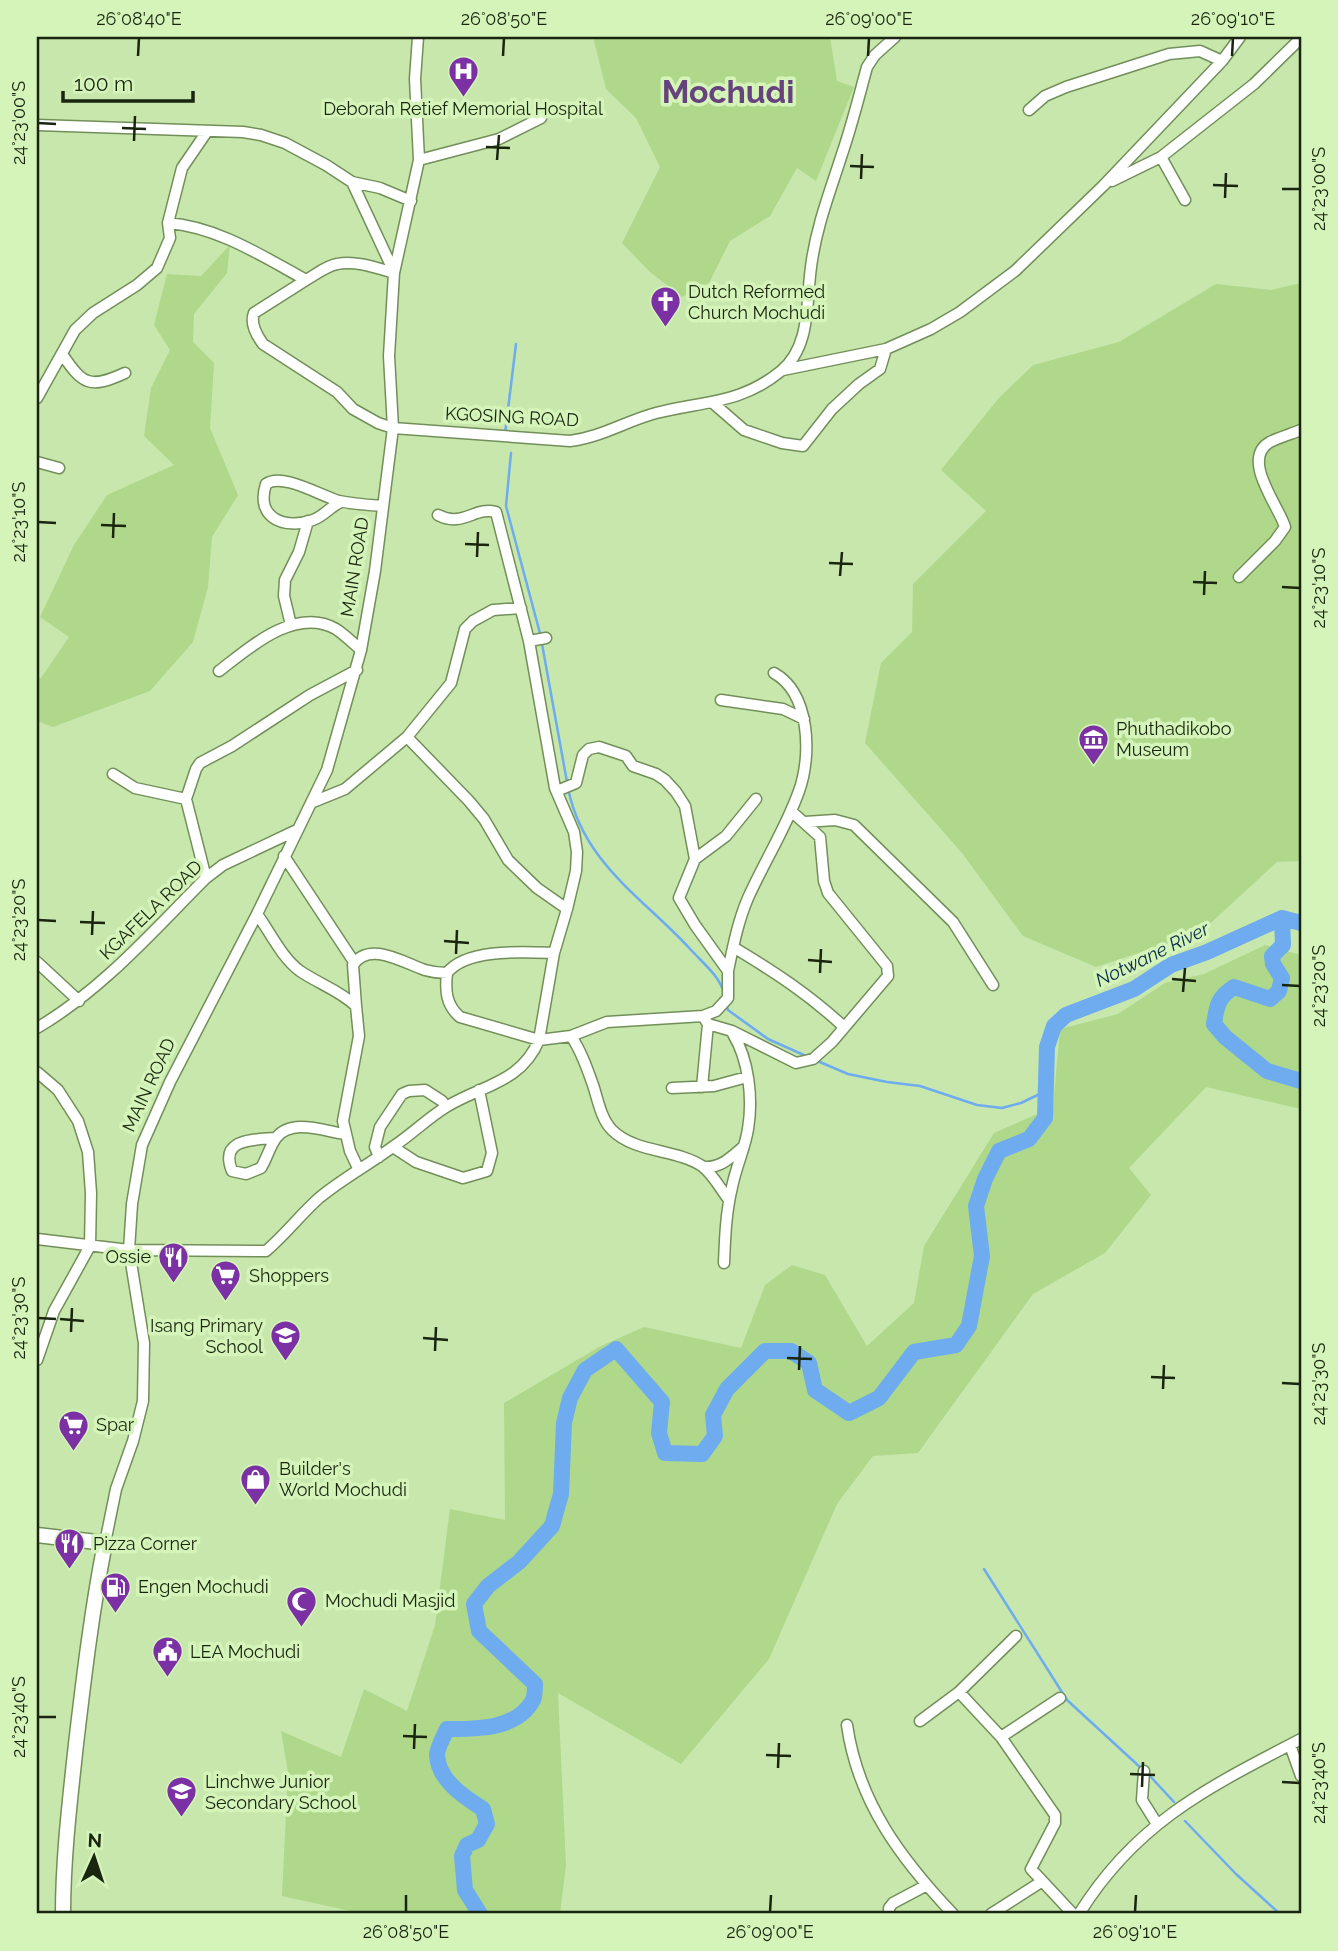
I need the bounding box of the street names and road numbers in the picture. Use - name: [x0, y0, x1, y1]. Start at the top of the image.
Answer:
- street label: KGOSING ROAD: [445, 403, 580, 430]
- street label: MAIN ROAD: [336, 515, 373, 618]
- street label: KGAFELA ROAD: [95, 855, 206, 964]
- street label: MAIN ROAD: [118, 1035, 179, 1135]

